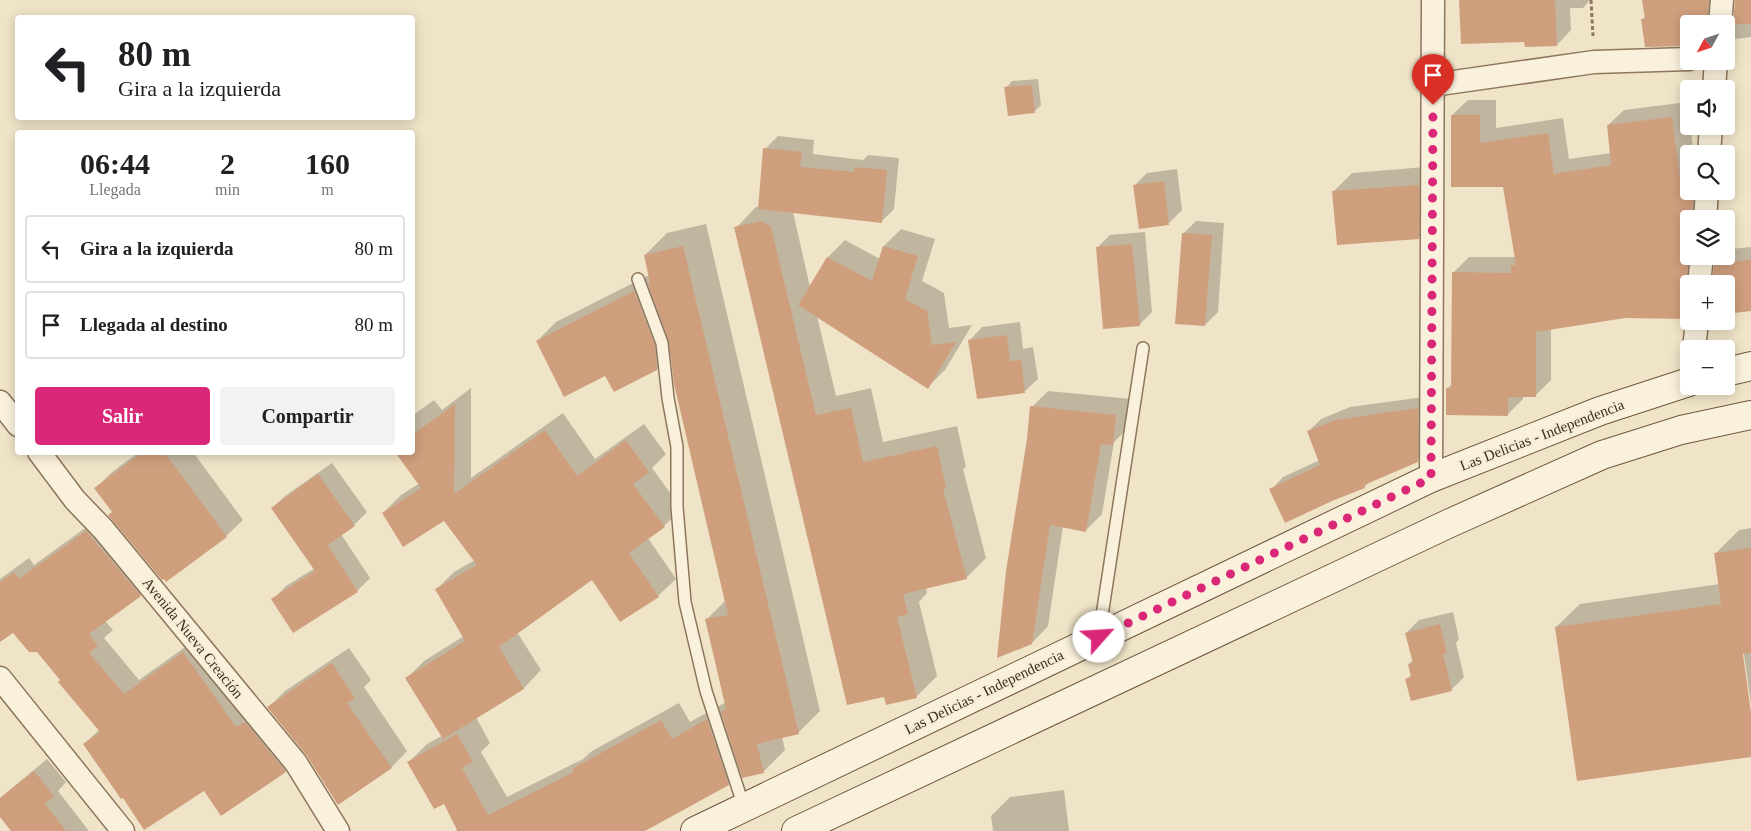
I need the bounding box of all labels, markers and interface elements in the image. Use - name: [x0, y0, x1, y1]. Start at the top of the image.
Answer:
- north arrow: [1680, 15, 1735, 70]
- map controls: [1680, 15, 1735, 395]
- icon: left: [35, 35, 100, 100]
- text: 80 m: [118, 35, 191, 74]
- pin: [1412, 54, 1454, 105]
- icon: arrive: [1419, 61, 1447, 89]
- text: Gira a la izquierda: [118, 76, 281, 101]
- button: sound: [1680, 80, 1735, 135]
- button: search: [1680, 145, 1735, 200]
- text: 06:44: [80, 147, 150, 180]
- text: 2: [220, 147, 235, 180]
- text: 160: [305, 147, 350, 180]
- text: Llegada: [89, 181, 141, 198]
- text: min: [215, 181, 240, 198]
- text: m: [321, 181, 334, 198]
- button: layers: [1680, 210, 1735, 265]
- icon: left: [37, 235, 65, 263]
- text: Gira a la izquierda: [80, 238, 234, 259]
- text: 80 m: [354, 238, 393, 259]
- button: +: [1680, 275, 1735, 330]
- icon: arrive: [37, 311, 65, 339]
- text: Llegada al destino: [80, 314, 228, 335]
- text: 80 m: [354, 314, 393, 335]
- button: −: [1680, 340, 1735, 395]
- button: Salir: [35, 387, 210, 445]
- button: Compartir: [220, 387, 395, 445]
- street label: Las Delicias - Independencia: [1458, 396, 1627, 474]
- street label: Avenida Nueva Creación: [139, 574, 247, 702]
- position arrow: [1072, 610, 1124, 662]
- street label: Las Delicias - Independencia: [902, 646, 1066, 737]

